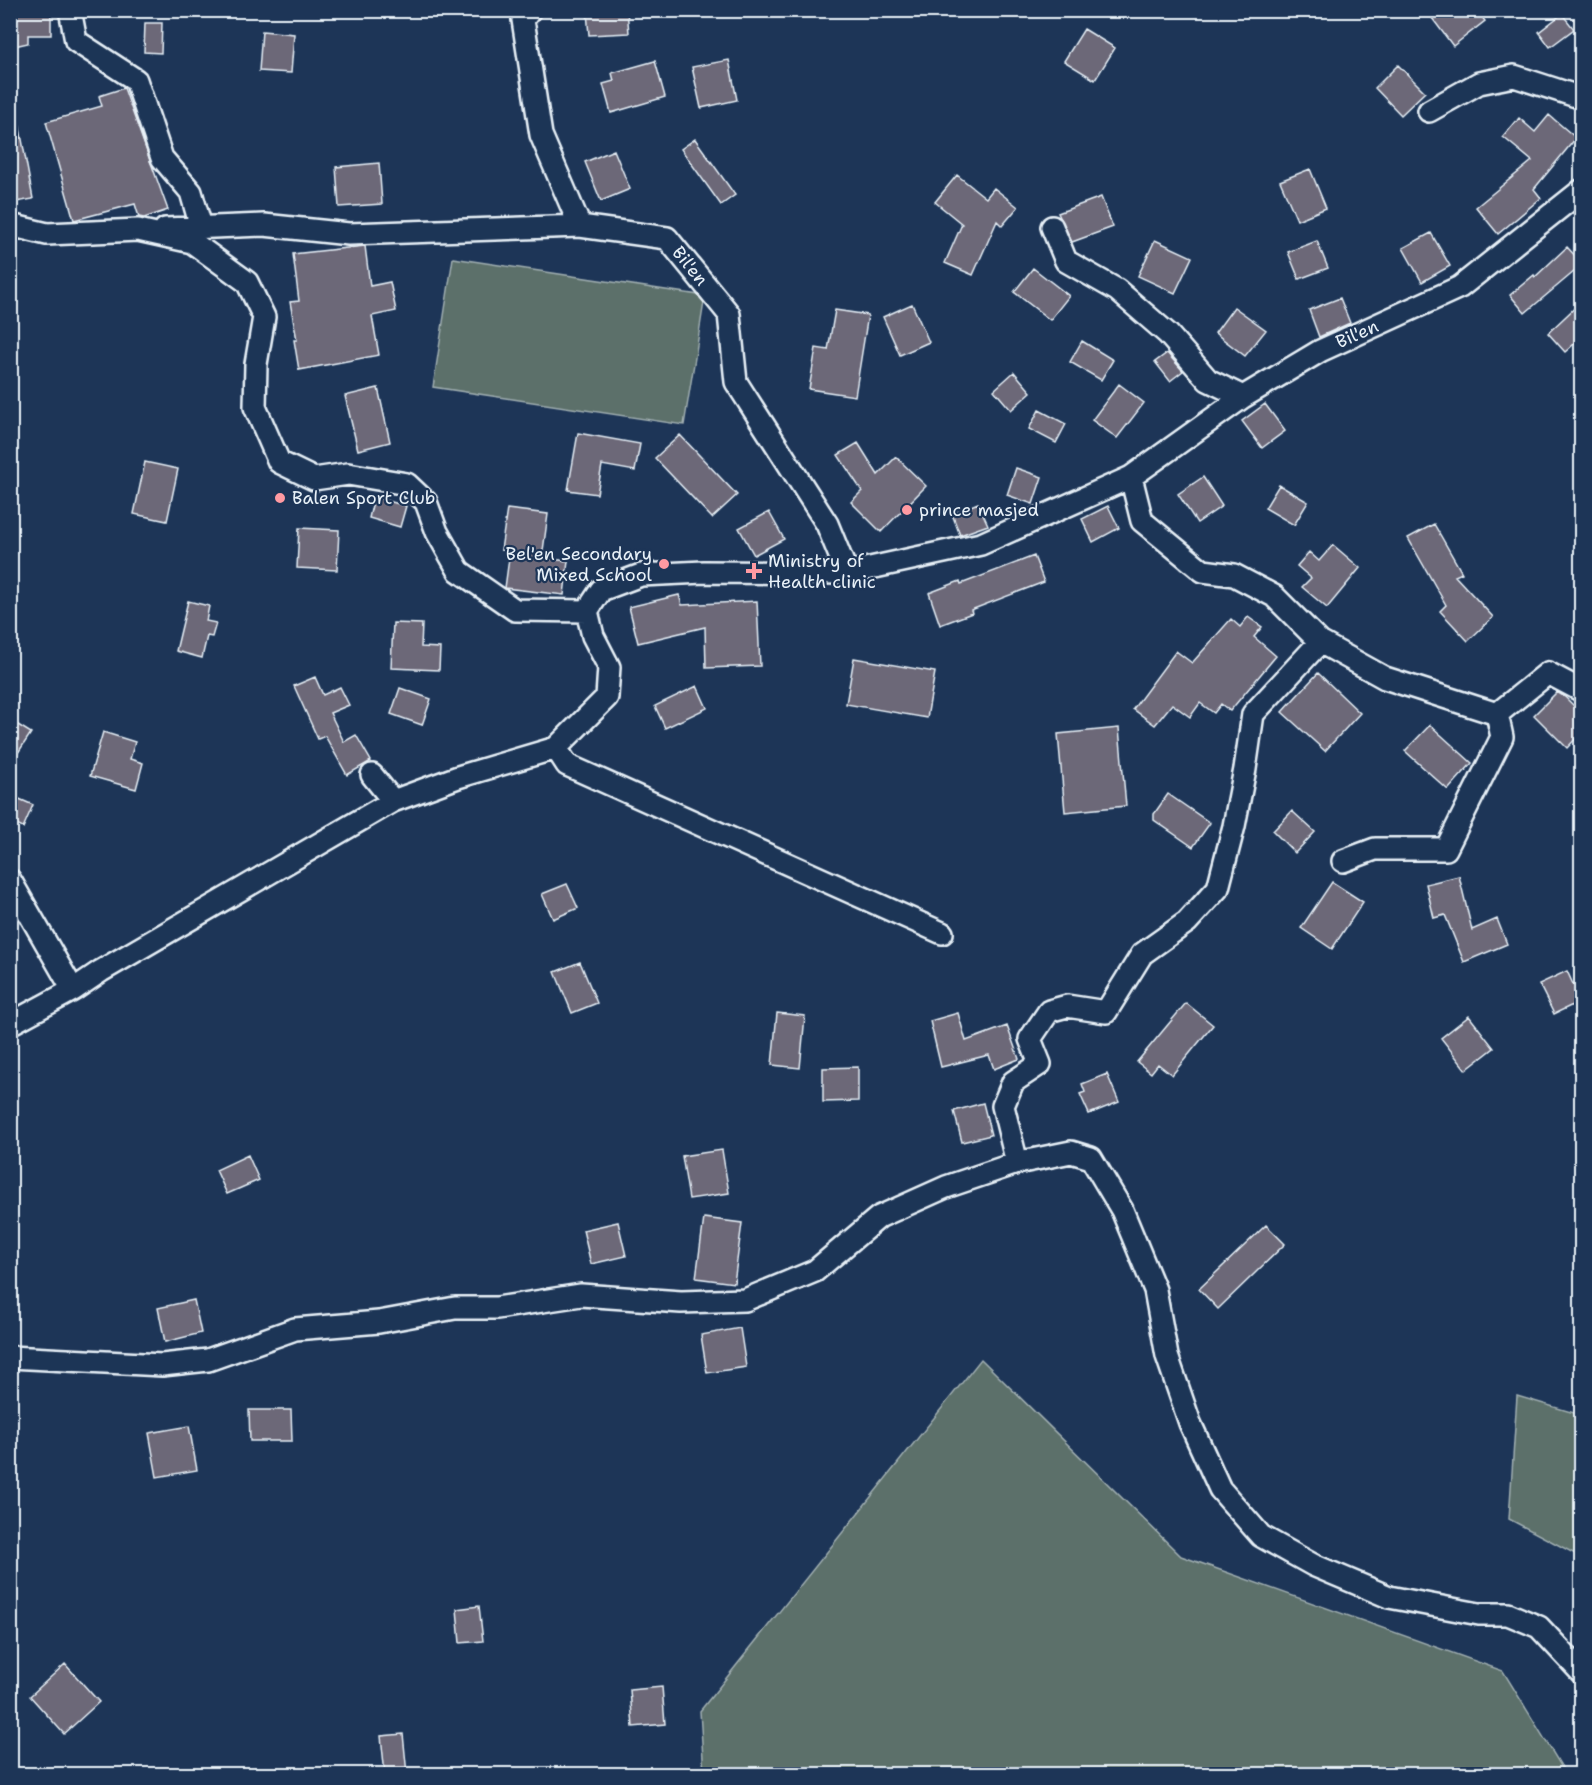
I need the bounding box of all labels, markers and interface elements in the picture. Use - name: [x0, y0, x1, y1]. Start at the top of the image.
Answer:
- street label: Bil'en: [667, 241, 713, 291]
- street label: Bil'en: [1332, 314, 1382, 354]
- place label: Balen Sport Club: [292, 486, 435, 510]
- marker: Balen Sport Club: [273, 491, 287, 505]
- place label: prince masjed: [919, 498, 1039, 522]
- marker: prince masjed: [900, 503, 914, 517]
- place label: Bel'en Secondary Mixed School: [506, 542, 653, 587]
- place label: Ministry of Health clinic: [768, 549, 876, 594]
- marker: Bel'en Secondary Mixed School: [657, 557, 671, 571]
- marker: Ministry of Health clinic: [745, 562, 763, 580]

